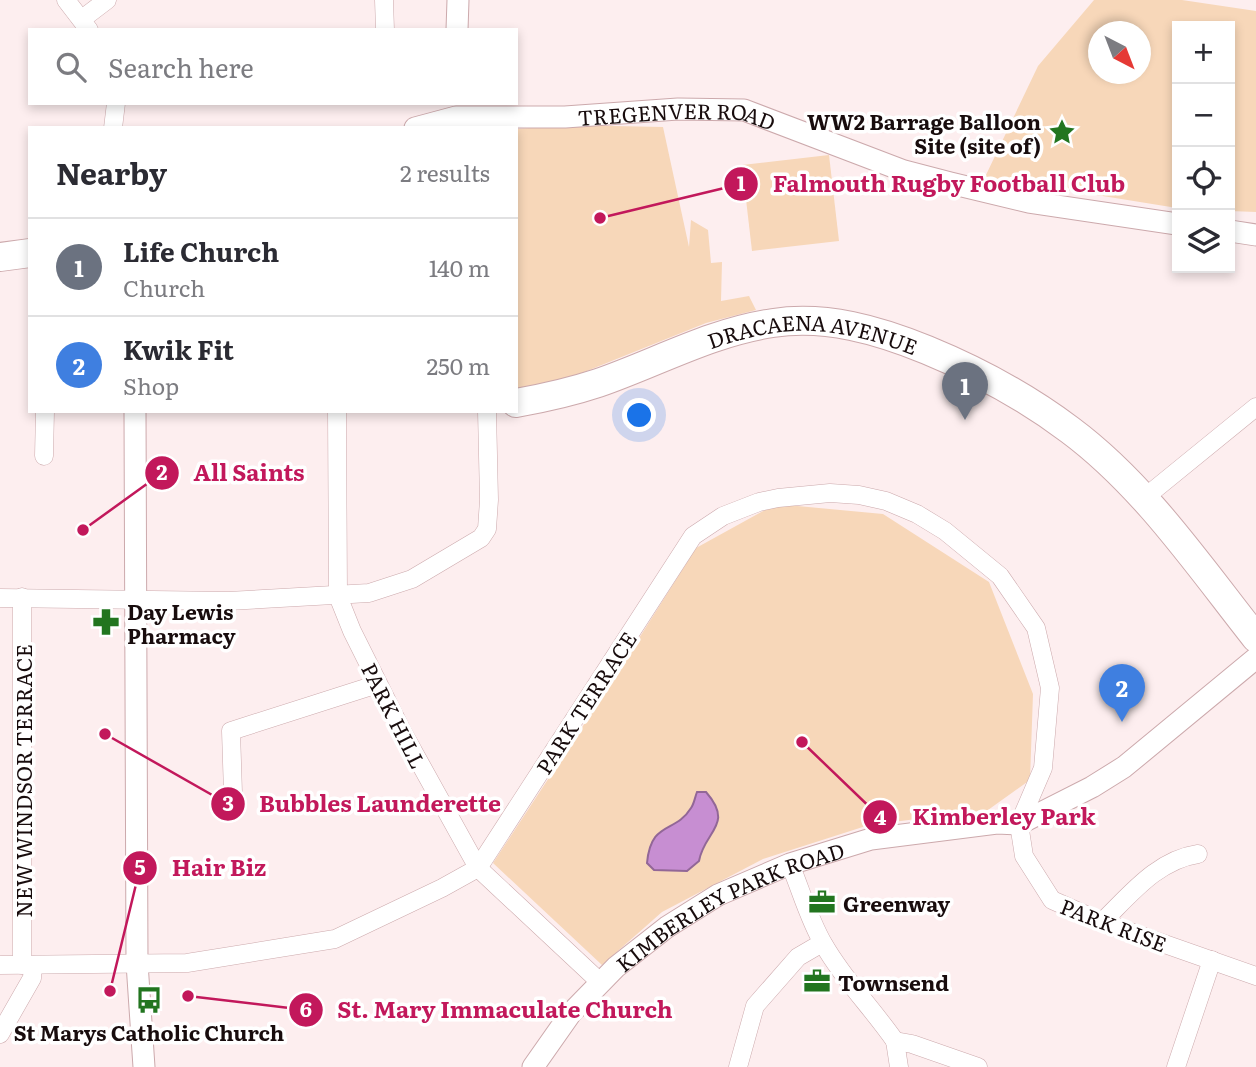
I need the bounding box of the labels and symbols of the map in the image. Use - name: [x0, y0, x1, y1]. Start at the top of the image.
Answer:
- north arrow: [1088, 21, 1151, 84]
- street label: TREGENVER ROAD: [576, 93, 781, 136]
- place label: WW2 Barrage Balloon Site (site of): [807, 105, 1041, 160]
- place icon: WW2 Barrage Balloon Site (site of): [1047, 117, 1077, 147]
- callout: Falmouth Rugby Football Club: [723, 162, 1139, 206]
- text: Falmouth Rugby Football Club: [773, 165, 1125, 199]
- text: 1: [737, 166, 746, 197]
- street label: DRACAENA AVENUE: [703, 305, 923, 361]
- pin: 1: [942, 362, 988, 420]
- your location: [622, 398, 656, 432]
- callout: All Saints: [144, 451, 318, 495]
- text: All Saints: [194, 454, 304, 488]
- text: 2: [156, 455, 168, 486]
- place label: Day Lewis Pharmacy: [127, 595, 236, 650]
- pharmacy icon: Day Lewis Pharmacy: [91, 607, 121, 637]
- street label: PARK TERRACE: [527, 625, 643, 779]
- street label: NEW WINDSOR TERRACE: [7, 644, 38, 918]
- street label: PARK HILL: [355, 657, 435, 773]
- pin: 2: [1099, 664, 1145, 722]
- callout: Bubbles Launderette: [210, 782, 515, 826]
- text: Bubbles Launderette: [259, 785, 501, 819]
- text: 3: [222, 786, 234, 817]
- callout: Kimberley Park: [863, 795, 1110, 839]
- text: Kimberley Park: [912, 798, 1096, 832]
- text: 4: [874, 800, 887, 831]
- street label: KIMBERLEY PARK ROAD: [608, 833, 848, 978]
- callout: Hair Biz: [123, 846, 281, 890]
- text: Hair Biz: [172, 849, 266, 883]
- text: 5: [134, 850, 146, 881]
- office icon: Greenway: [807, 887, 837, 917]
- place label: Greenway: [843, 887, 950, 918]
- street label: PARK RISE: [1056, 889, 1172, 959]
- office icon: Townsend: [802, 966, 832, 996]
- place label: Townsend: [838, 966, 949, 997]
- bus stop icon: St Marys Catholic Church: [134, 985, 164, 1015]
- callout: St. Mary Immaculate Church: [288, 988, 687, 1032]
- text: St. Mary Immaculate Church: [337, 991, 673, 1025]
- text: 6: [300, 992, 312, 1023]
- place label: St Marys Catholic Church: [14, 1016, 284, 1047]

